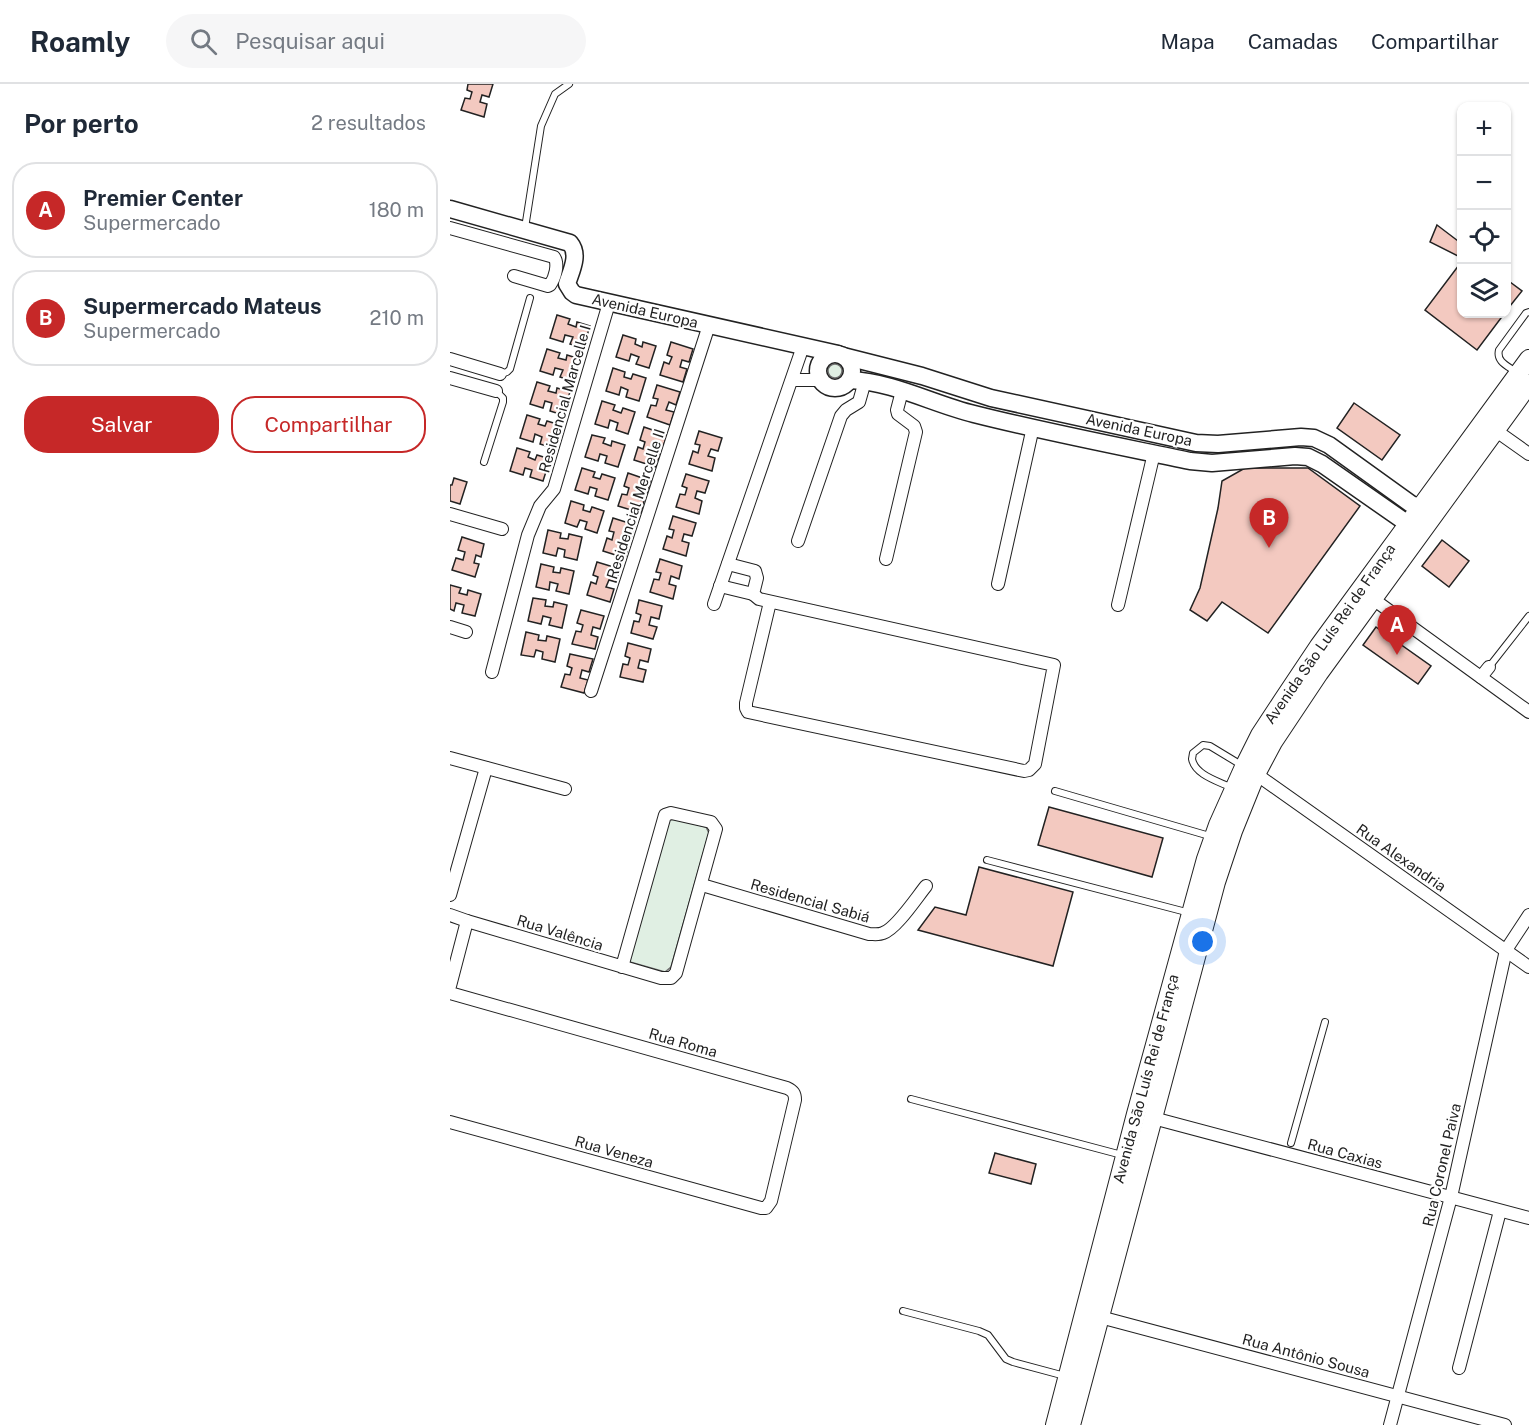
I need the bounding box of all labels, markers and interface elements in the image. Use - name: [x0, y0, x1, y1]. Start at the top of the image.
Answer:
- search box: [166, 14, 586, 68]
- text: Roamly: [30, 25, 130, 58]
- icon: search: [187, 25, 220, 58]
- text: Pesquisar aqui: [235, 28, 385, 54]
- text: Mapa: [1161, 29, 1215, 54]
- text: Camadas: [1248, 29, 1338, 54]
- text: Compartilhar: [1371, 29, 1499, 54]
- map controls: [1457, 102, 1511, 318]
- button: +: [1457, 102, 1511, 156]
- text: Por perto: [24, 108, 139, 139]
- text: 2 resultados: [311, 111, 426, 135]
- button: −: [1457, 156, 1511, 210]
- text: Premier Center: [83, 185, 243, 211]
- text: A: [38, 198, 53, 222]
- text: 180 m: [369, 198, 424, 222]
- button: locate: [1457, 210, 1511, 264]
- text: Supermercado: [83, 211, 221, 235]
- button: layers: [1457, 264, 1511, 318]
- street label: Avenida Europa: [590, 290, 700, 331]
- text: Supermercado Mateus: [83, 293, 322, 319]
- text: B: [39, 306, 52, 330]
- text: 210 m: [370, 306, 424, 330]
- text: Supermercado: [83, 319, 221, 343]
- street label: Residencial Marcelle I: [535, 323, 594, 475]
- button: Salvar: [24, 396, 219, 453]
- button: Compartilhar: [231, 396, 426, 453]
- street label: Avenida Europa: [1084, 410, 1194, 449]
- street label: Residencial Mercelle II: [603, 427, 668, 581]
- pin: B: [1250, 498, 1288, 548]
- street label: Avenida São Luís Rei de França: [1261, 540, 1399, 728]
- pin: A: [1378, 606, 1416, 655]
- street label: Rua Alexandria: [1353, 820, 1449, 895]
- street label: Residencial Sabiá: [749, 875, 872, 926]
- street label: Rua Valência: [515, 911, 605, 954]
- your location: [1188, 927, 1217, 956]
- street label: Avenida São Luís Rei de França: [1109, 972, 1182, 1185]
- street label: Rua Roma: [647, 1025, 719, 1060]
- street label: Rua Coronel Paiva: [1419, 1102, 1464, 1228]
- street label: Rua Veneza: [573, 1132, 655, 1171]
- street label: Rua Caxias: [1306, 1135, 1385, 1172]
- street label: Rua Antônio Sousa: [1241, 1330, 1372, 1381]

